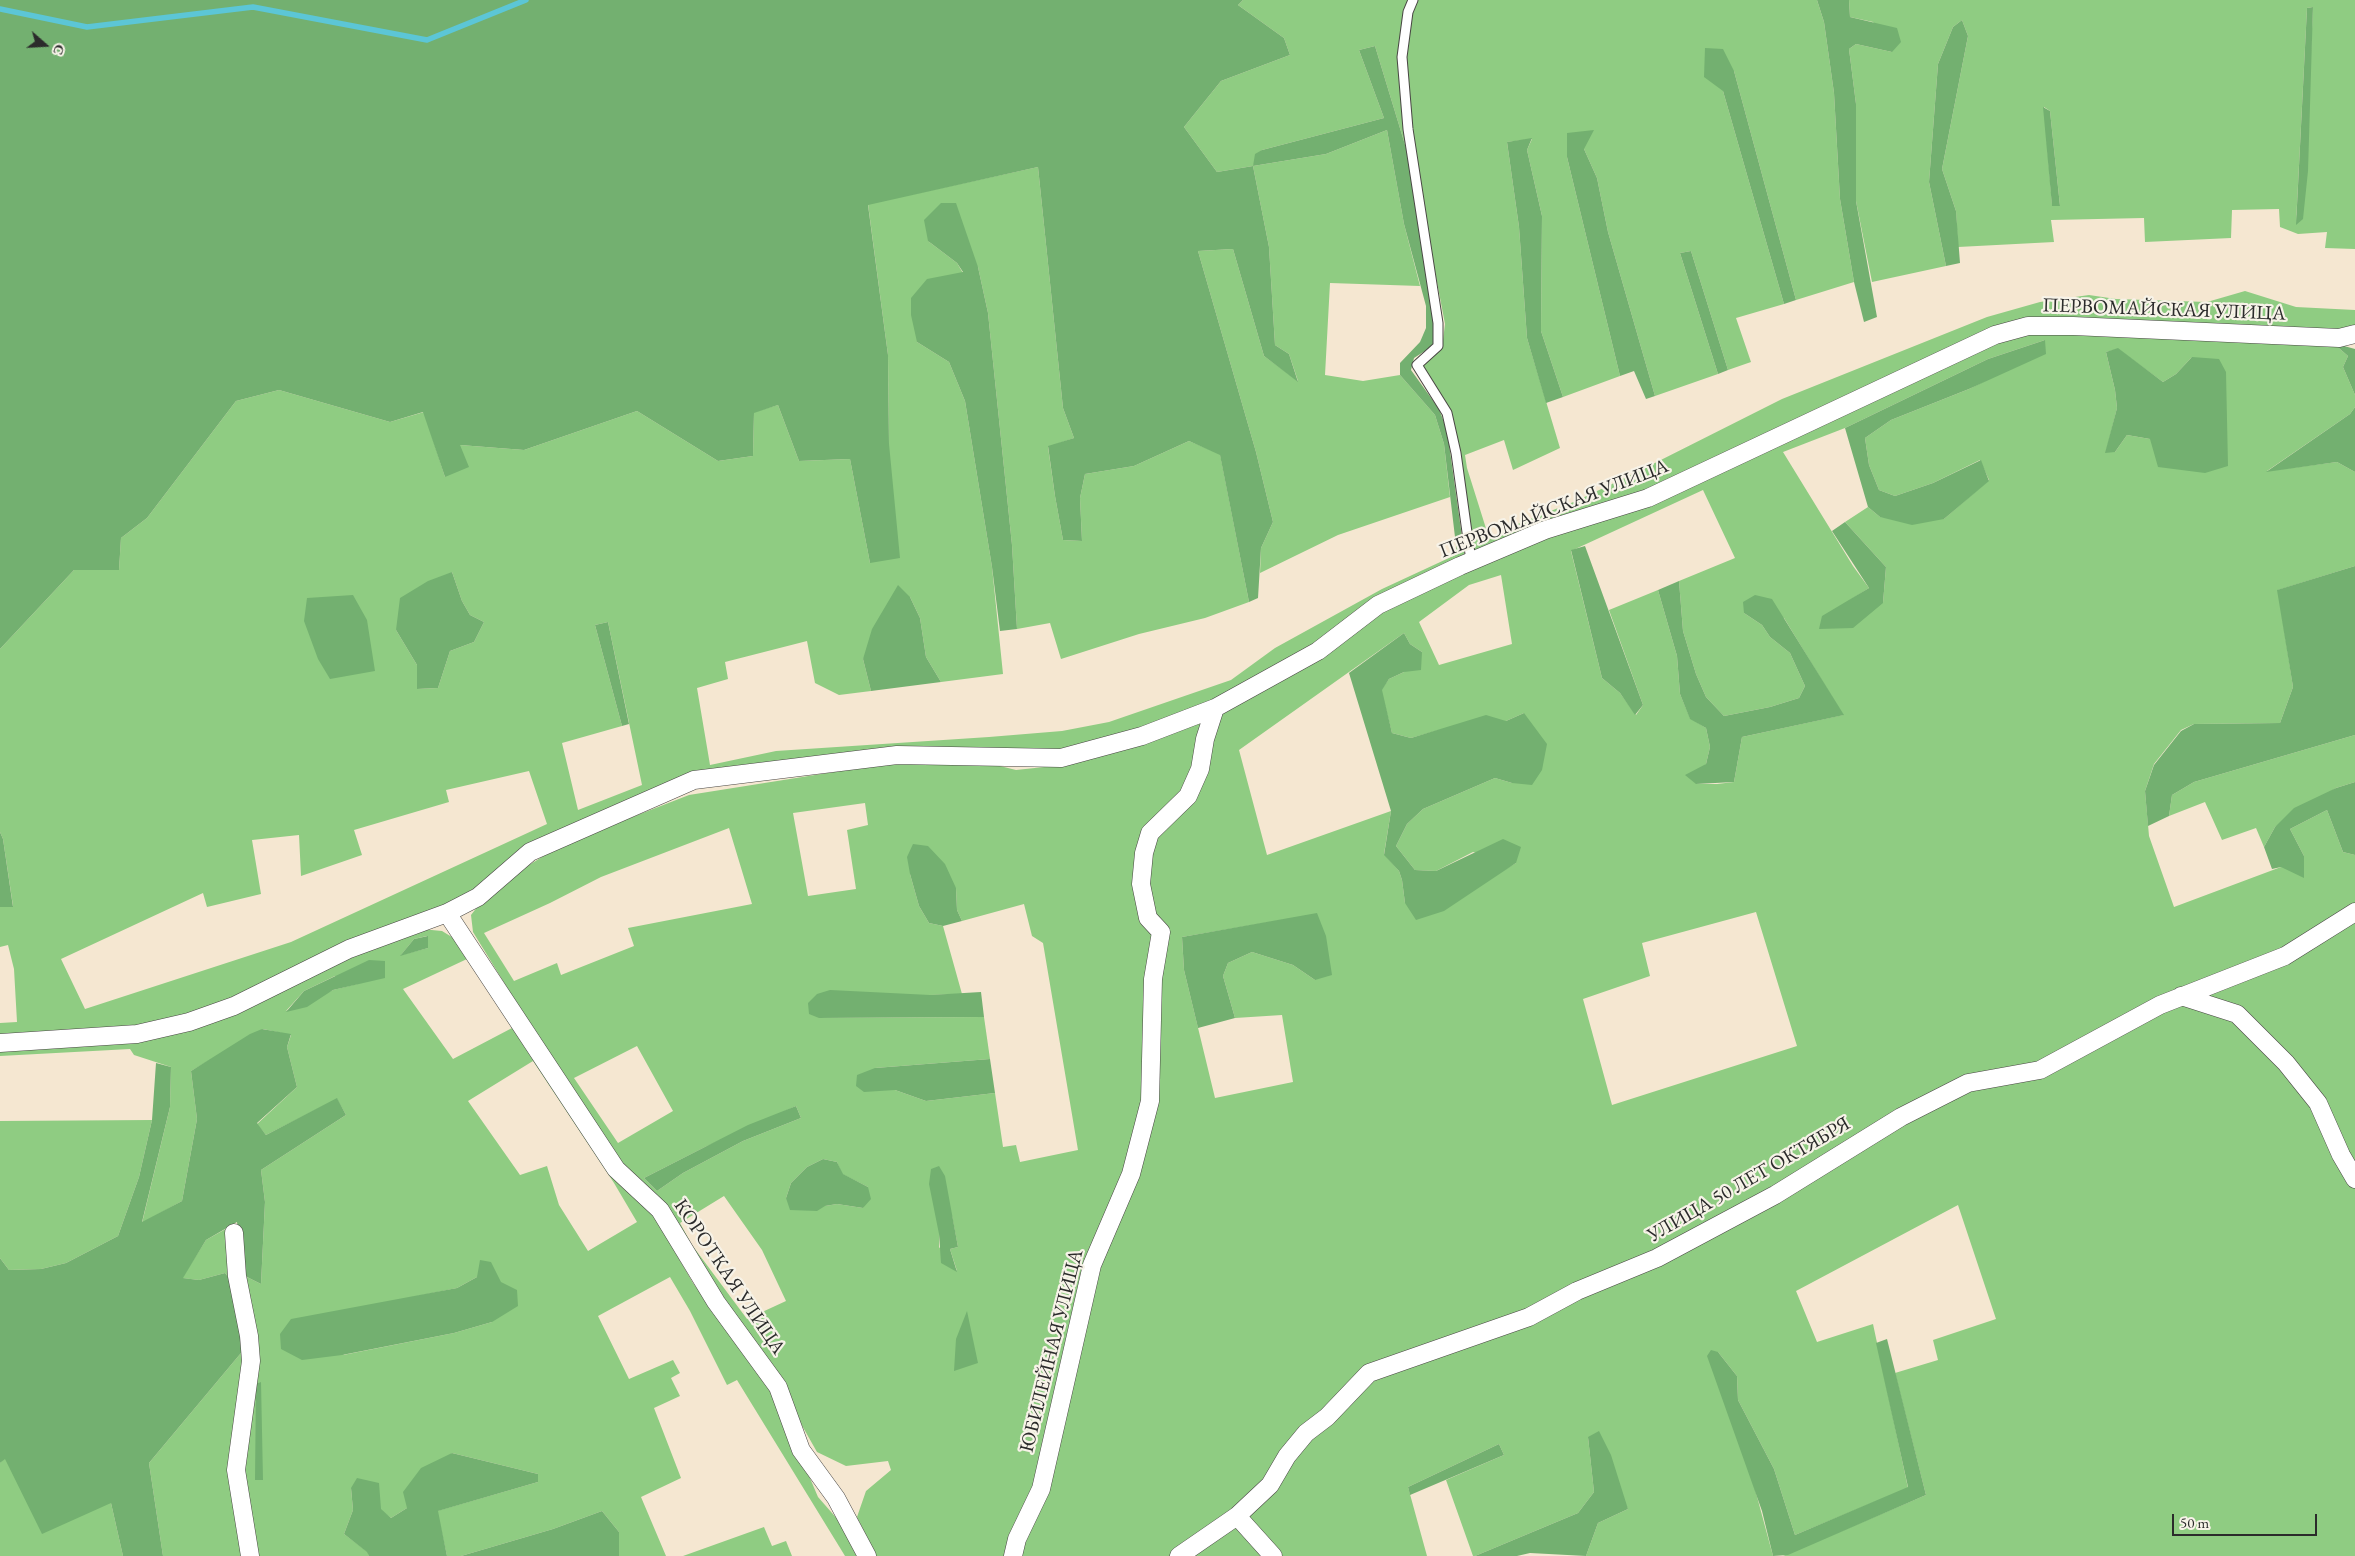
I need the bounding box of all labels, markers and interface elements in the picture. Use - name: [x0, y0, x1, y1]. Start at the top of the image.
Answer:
- north arrow: [20, 20, 70, 70]
- text: С: [49, 42, 69, 58]
- street label: ПЕРВОМАЙСКАЯ УЛИЦА: [2042, 294, 2286, 326]
- street label: ПЕРВОМАЙСКАЯ УЛИЦА: [1436, 454, 1672, 564]
- street label: УЛИЦА 50 ЛЕТ ОКТЯБРЯ: [1643, 1112, 1855, 1248]
- street label: КОРОТКАЯ УЛИЦА: [668, 1195, 790, 1359]
- street label: ЮБИЛЕЙНАЯ УЛИЦА: [1015, 1247, 1089, 1455]
- scale bar: [2175, 1504, 2320, 1536]
- text: 50 m: [2180, 1513, 2209, 1532]

